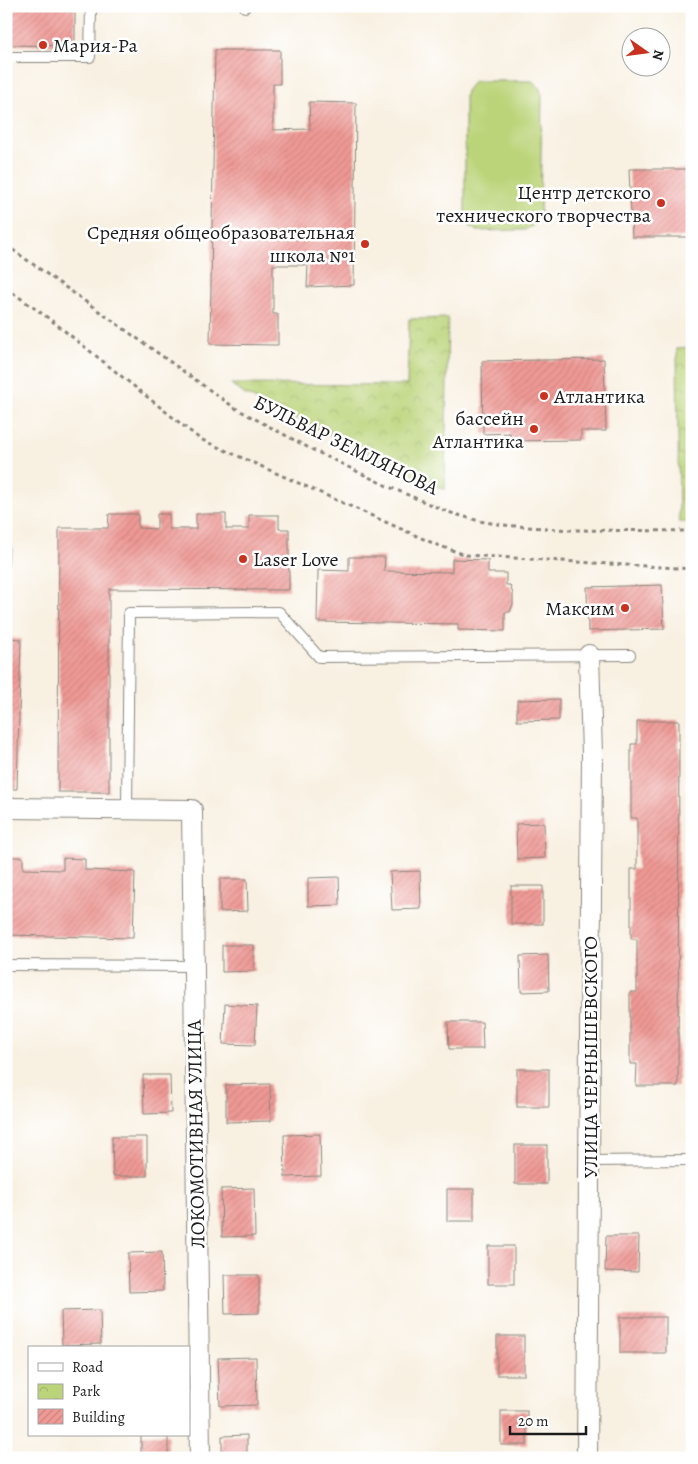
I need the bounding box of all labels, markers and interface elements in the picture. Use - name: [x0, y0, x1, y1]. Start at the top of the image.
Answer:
- north arrow: [620, 28, 670, 78]
- place label: Мария-Ра: [53, 32, 138, 59]
- marker: Мария-Ра: [37, 39, 49, 51]
- text: N: [648, 48, 669, 62]
- place label: Центр детского технического творчества: [436, 179, 652, 229]
- marker: Центр детского технического творчества: [655, 197, 667, 209]
- place label: Средняя общеобразовательная школа №1: [87, 219, 355, 269]
- marker: Средняя общеобразовательная школа №1: [359, 238, 371, 250]
- place label: Атлантика: [553, 383, 646, 410]
- street label: БУЛЬВАР ЗЕМЛЯНОВА: [249, 388, 443, 502]
- marker: Атлантика: [538, 390, 550, 402]
- place label: бассейн Атлантика: [432, 405, 525, 455]
- marker: бассейн Атлантика: [528, 423, 540, 435]
- place label: Laser Love: [253, 546, 338, 573]
- marker: Laser Love: [237, 553, 249, 565]
- place label: Максим: [545, 595, 615, 622]
- marker: Максим: [619, 602, 631, 614]
- street label: УЛИЦА ЧЕРНЫШЕВСКОГО: [577, 936, 604, 1178]
- street label: ЛОКОМОТИВНАЯ УЛИЦА: [180, 1019, 211, 1249]
- legend: [28, 1346, 190, 1436]
- text: Road: [72, 1357, 104, 1377]
- text: Park: [72, 1381, 101, 1401]
- scale bar: [510, 1404, 587, 1436]
- text: Building: [72, 1407, 125, 1427]
- text: 20 m: [518, 1411, 549, 1431]

